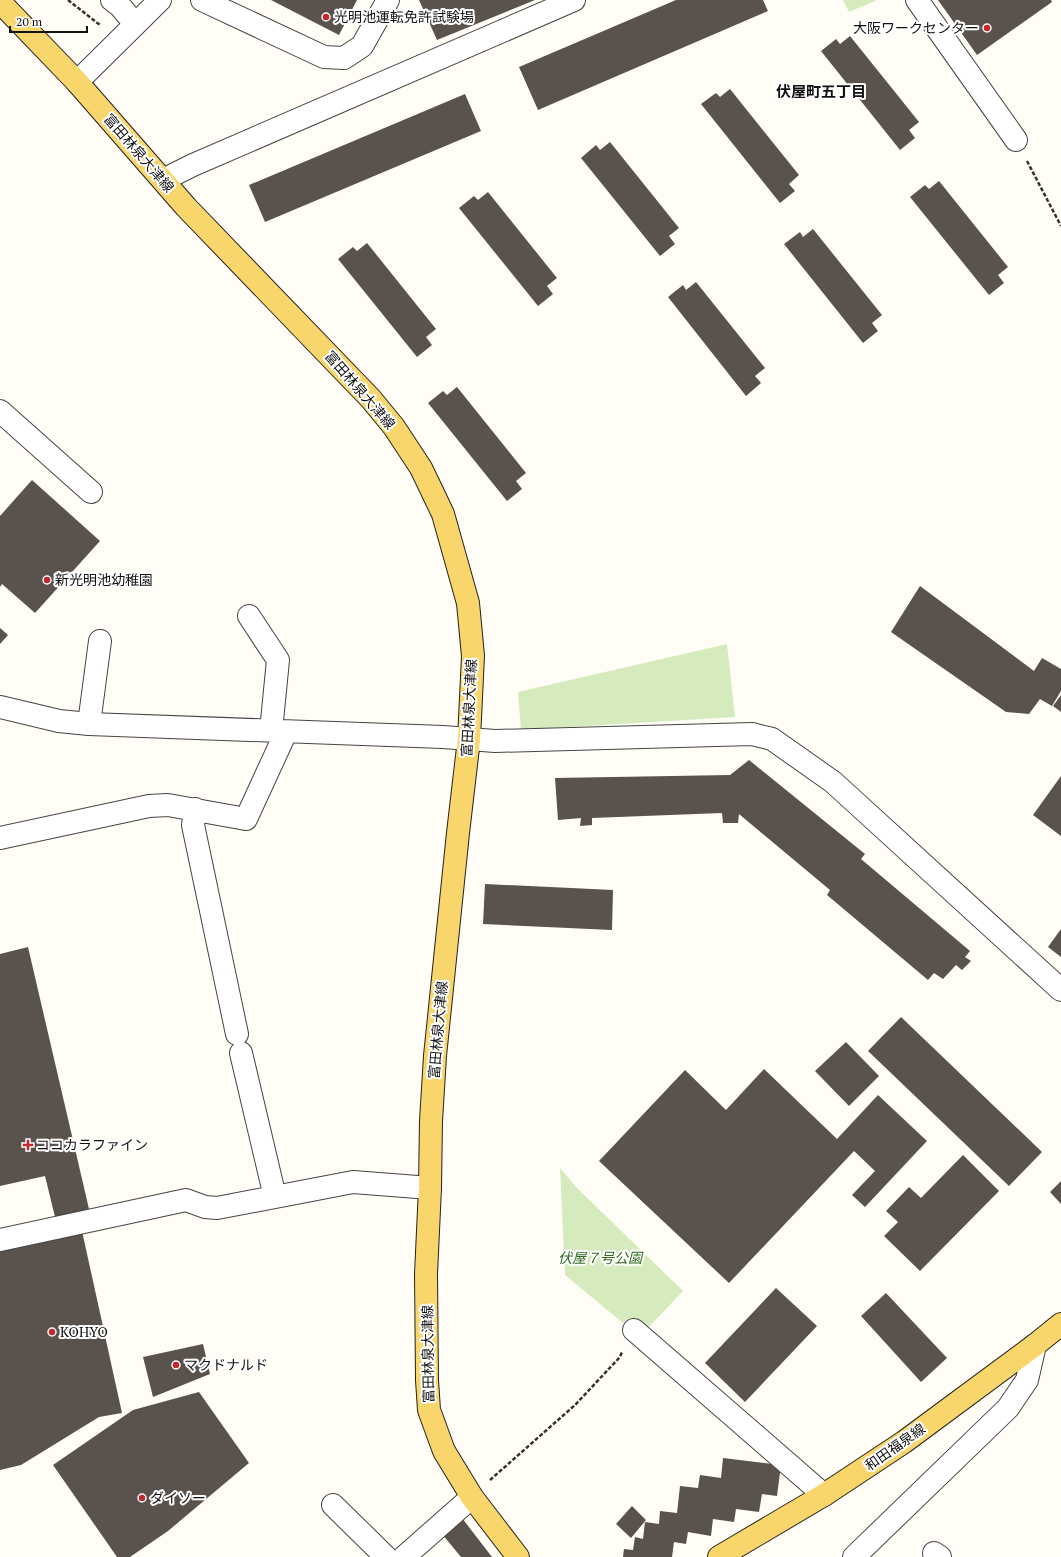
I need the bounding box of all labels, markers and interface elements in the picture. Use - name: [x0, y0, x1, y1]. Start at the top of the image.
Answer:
- place label: 光明池運転免許試験場: [334, 7, 474, 26]
- scale bar: [10, 8, 87, 34]
- marker: 光明池運転免許試験場: [321, 12, 331, 22]
- text: 20 m: [16, 14, 43, 29]
- place label: 大阪ワークセンター: [853, 18, 979, 37]
- marker: 大阪ワークセンター: [982, 23, 992, 33]
- district label: 伏屋町五丁目: [776, 81, 866, 101]
- street label: 富田林泉大津線: [100, 109, 179, 196]
- street label: 富田林泉大津線: [321, 346, 400, 433]
- place label: 新光明池幼稚園: [55, 570, 153, 589]
- marker: 新光明池幼稚園: [42, 575, 52, 585]
- street label: 富田林泉大津線: [456, 659, 481, 757]
- street label: 富田林泉大津線: [424, 980, 451, 1080]
- place label: ココカラファイン: [36, 1135, 148, 1154]
- marker: ココカラファイン: [23, 1140, 33, 1150]
- park label: 伏屋７号公園: [558, 1248, 644, 1267]
- street label: 富田林泉大津線: [417, 1305, 438, 1403]
- place label: KOHYO: [60, 1322, 108, 1341]
- marker: KOHYO: [47, 1327, 57, 1337]
- place label: マクドナルド: [184, 1355, 268, 1374]
- marker: マクドナルド: [171, 1360, 181, 1370]
- street label: 和田福泉線: [861, 1419, 929, 1474]
- place label: ダイソー: [150, 1488, 206, 1507]
- marker: ダイソー: [137, 1493, 147, 1503]

